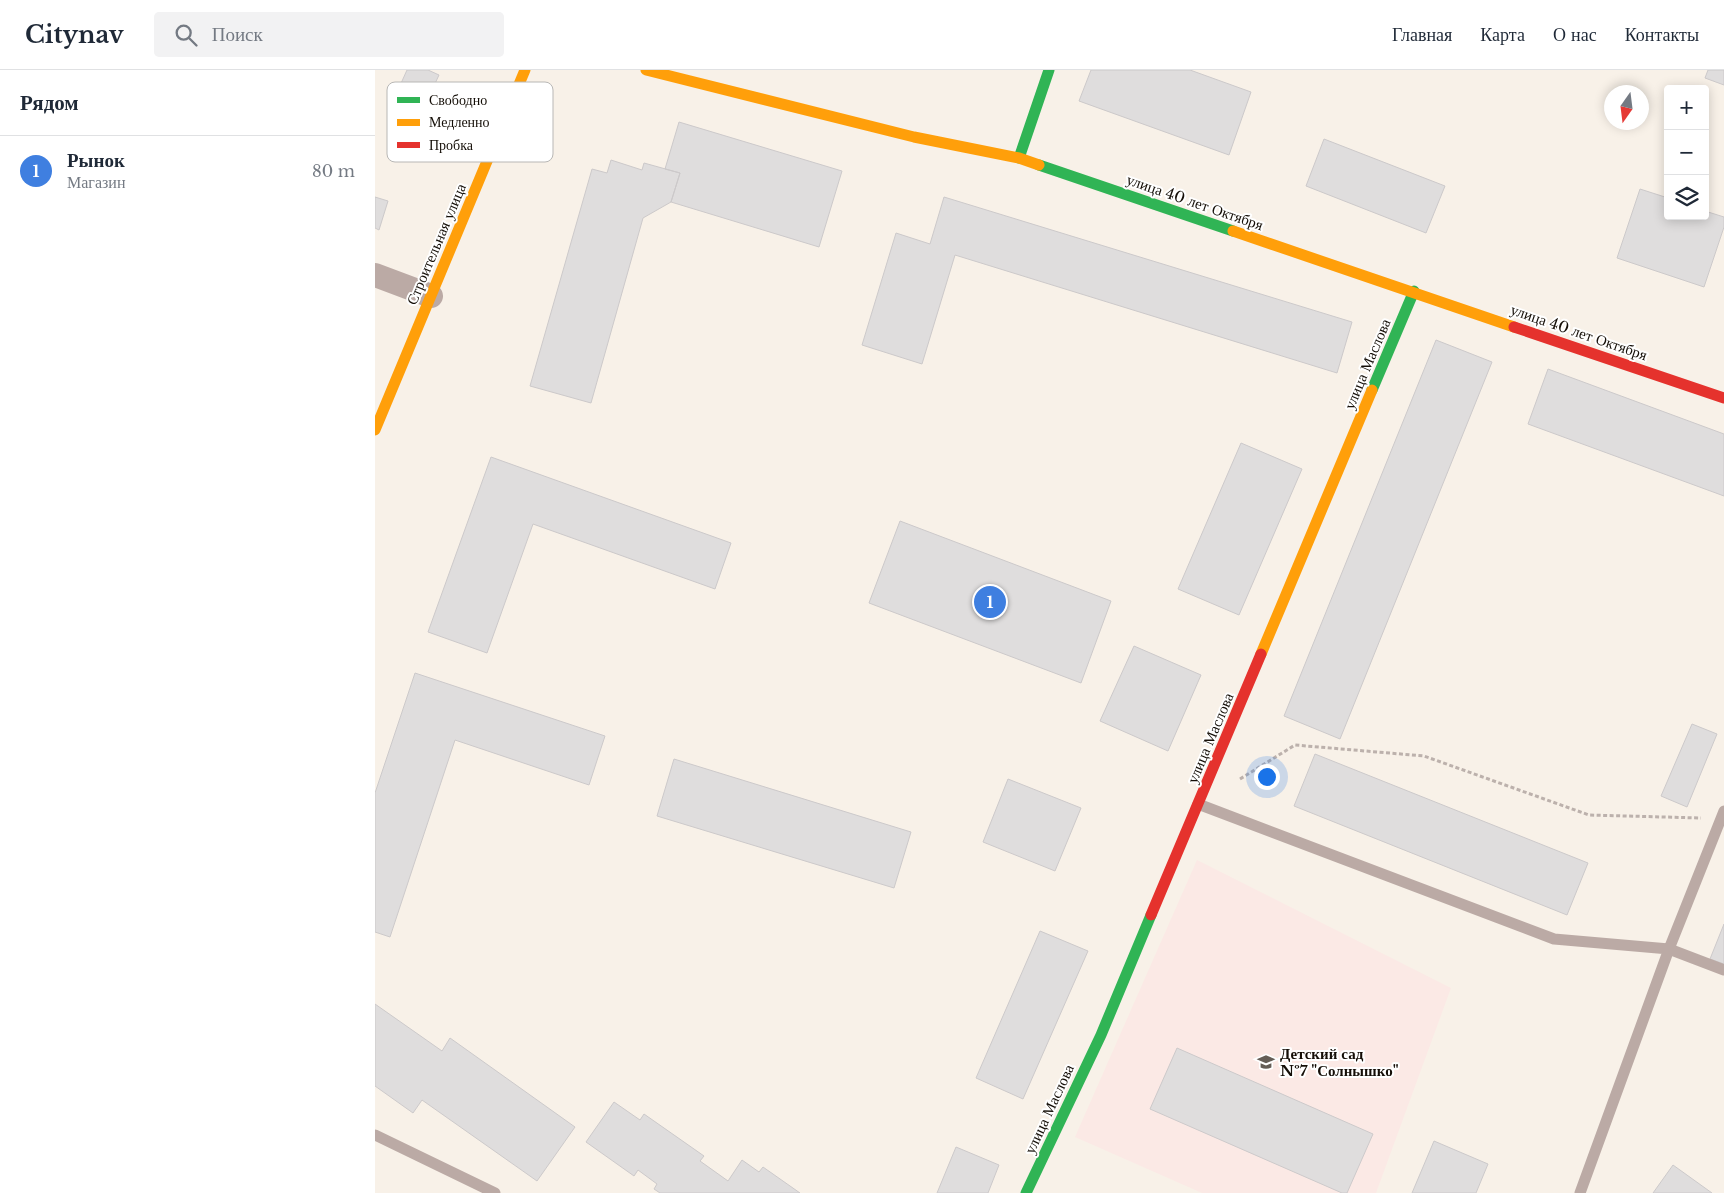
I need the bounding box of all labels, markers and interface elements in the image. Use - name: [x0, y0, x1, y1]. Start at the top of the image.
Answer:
- search box: [154, 12, 504, 57]
- text: Citynav: [25, 20, 124, 49]
- icon: search: [172, 21, 200, 49]
- text: Поиск: [212, 23, 263, 46]
- text: Главная: [1392, 24, 1452, 46]
- text: Карта: [1480, 24, 1525, 46]
- text: О нас: [1553, 24, 1597, 46]
- text: Контакты: [1625, 24, 1699, 46]
- legend: [387, 82, 553, 162]
- north arrow: [1604, 85, 1649, 130]
- map controls: [1664, 85, 1709, 220]
- button: +: [1664, 85, 1709, 130]
- text: Рядом: [20, 90, 79, 116]
- text: Свободно: [429, 91, 487, 109]
- text: Медленно: [429, 113, 490, 131]
- button: −: [1664, 130, 1709, 175]
- text: Пробка: [429, 136, 474, 154]
- text: Рынок: [67, 149, 125, 172]
- text: 1: [33, 161, 39, 181]
- text: 80 m: [312, 161, 355, 181]
- street label: улица 40 лет Октября: [1124, 170, 1266, 234]
- text: Магазин: [67, 172, 125, 192]
- button: layers: [1664, 175, 1709, 220]
- street label: Строительная улица: [402, 180, 470, 308]
- street label: улица 40 лет Октября: [1508, 300, 1650, 364]
- street label: улица Маслова: [1339, 316, 1395, 412]
- pin: 1: [974, 583, 1006, 621]
- street label: улица Маслова: [1182, 690, 1238, 786]
- your location: [1254, 764, 1280, 790]
- place label: Детский сад №7 "Солнышко": [1280, 1044, 1399, 1080]
- school or university icon: Детский сад №7 "Солнышко": [1256, 1052, 1276, 1072]
- street label: улица Маслова: [1020, 1061, 1078, 1157]

